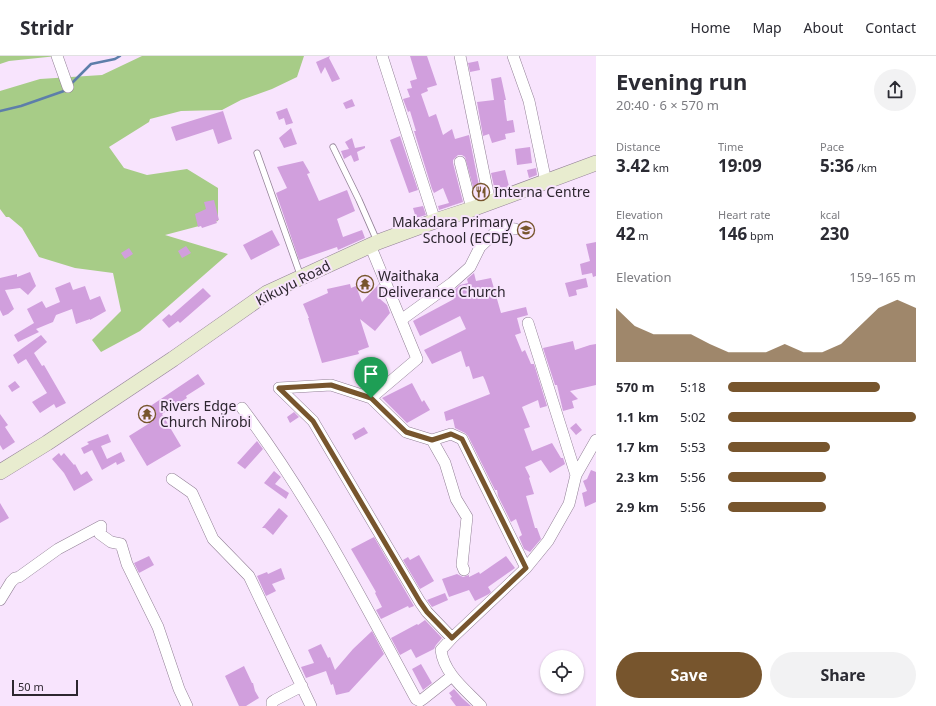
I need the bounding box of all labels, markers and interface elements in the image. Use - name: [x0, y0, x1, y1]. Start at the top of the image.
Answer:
- text: Stridr: [20, 15, 73, 41]
- text: Home: [691, 18, 730, 37]
- text: Map: [752, 18, 782, 37]
- text: About: [804, 18, 843, 37]
- text: Contact: [865, 18, 916, 37]
- text: Evening run: [616, 66, 747, 96]
- button: share: [874, 69, 916, 111]
- text: 20:40 · 6 × 570 m: [616, 96, 719, 114]
- text: Distance: [616, 139, 661, 154]
- text: Time: [718, 139, 743, 154]
- text: Pace: [820, 139, 844, 154]
- text: 3.42: [616, 154, 650, 177]
- text: 19:09: [718, 154, 762, 177]
- text: 5:36: [820, 154, 854, 177]
- text: km: [650, 160, 669, 175]
- text: /km: [854, 160, 877, 175]
- restaurant icon: Interna Centre: [471, 182, 491, 202]
- place label: Interna Centre: [494, 182, 590, 201]
- text: Elevation: [616, 207, 663, 222]
- text: Heart rate: [718, 207, 771, 222]
- text: kcal: [820, 207, 840, 222]
- place label: Makadara Primary School (ECDE): [392, 212, 514, 247]
- school or university icon: Makadara Primary School (ECDE): [516, 220, 536, 240]
- text: 42: [616, 222, 635, 245]
- text: 146: [718, 222, 747, 245]
- text: 230: [820, 222, 849, 245]
- text: m: [635, 228, 649, 243]
- text: bpm: [747, 228, 774, 243]
- street label: Kikuyu Road: [252, 256, 333, 310]
- place label: Waithaka Deliverance Church: [378, 266, 506, 301]
- text: Elevation: [616, 268, 672, 286]
- text: 159–165 m: [849, 268, 916, 286]
- temple icon: Waithaka Deliverance Church: [355, 274, 375, 294]
- pin: [354, 357, 388, 398]
- icon: arrive: [360, 363, 382, 385]
- text: 570 m: [616, 378, 654, 396]
- text: 5:18: [680, 378, 706, 396]
- place label: Rivers Edge Church Nirobi: [160, 396, 251, 431]
- temple icon: Rivers Edge Church Nirobi: [137, 404, 157, 424]
- text: 1.1 km: [616, 408, 659, 426]
- text: 5:02: [680, 408, 706, 426]
- text: 1.7 km: [616, 438, 659, 456]
- text: 5:53: [680, 438, 706, 456]
- text: 2.3 km: [616, 468, 659, 486]
- text: 5:56: [680, 468, 706, 486]
- text: 2.9 km: [616, 498, 659, 516]
- text: 5:56: [680, 498, 706, 516]
- map controls: [540, 650, 584, 694]
- button: locate: [540, 650, 584, 694]
- button: Save: [616, 652, 762, 698]
- button: Share: [770, 652, 916, 698]
- scale bar: [12, 678, 78, 697]
- text: 50 m: [18, 679, 44, 694]

